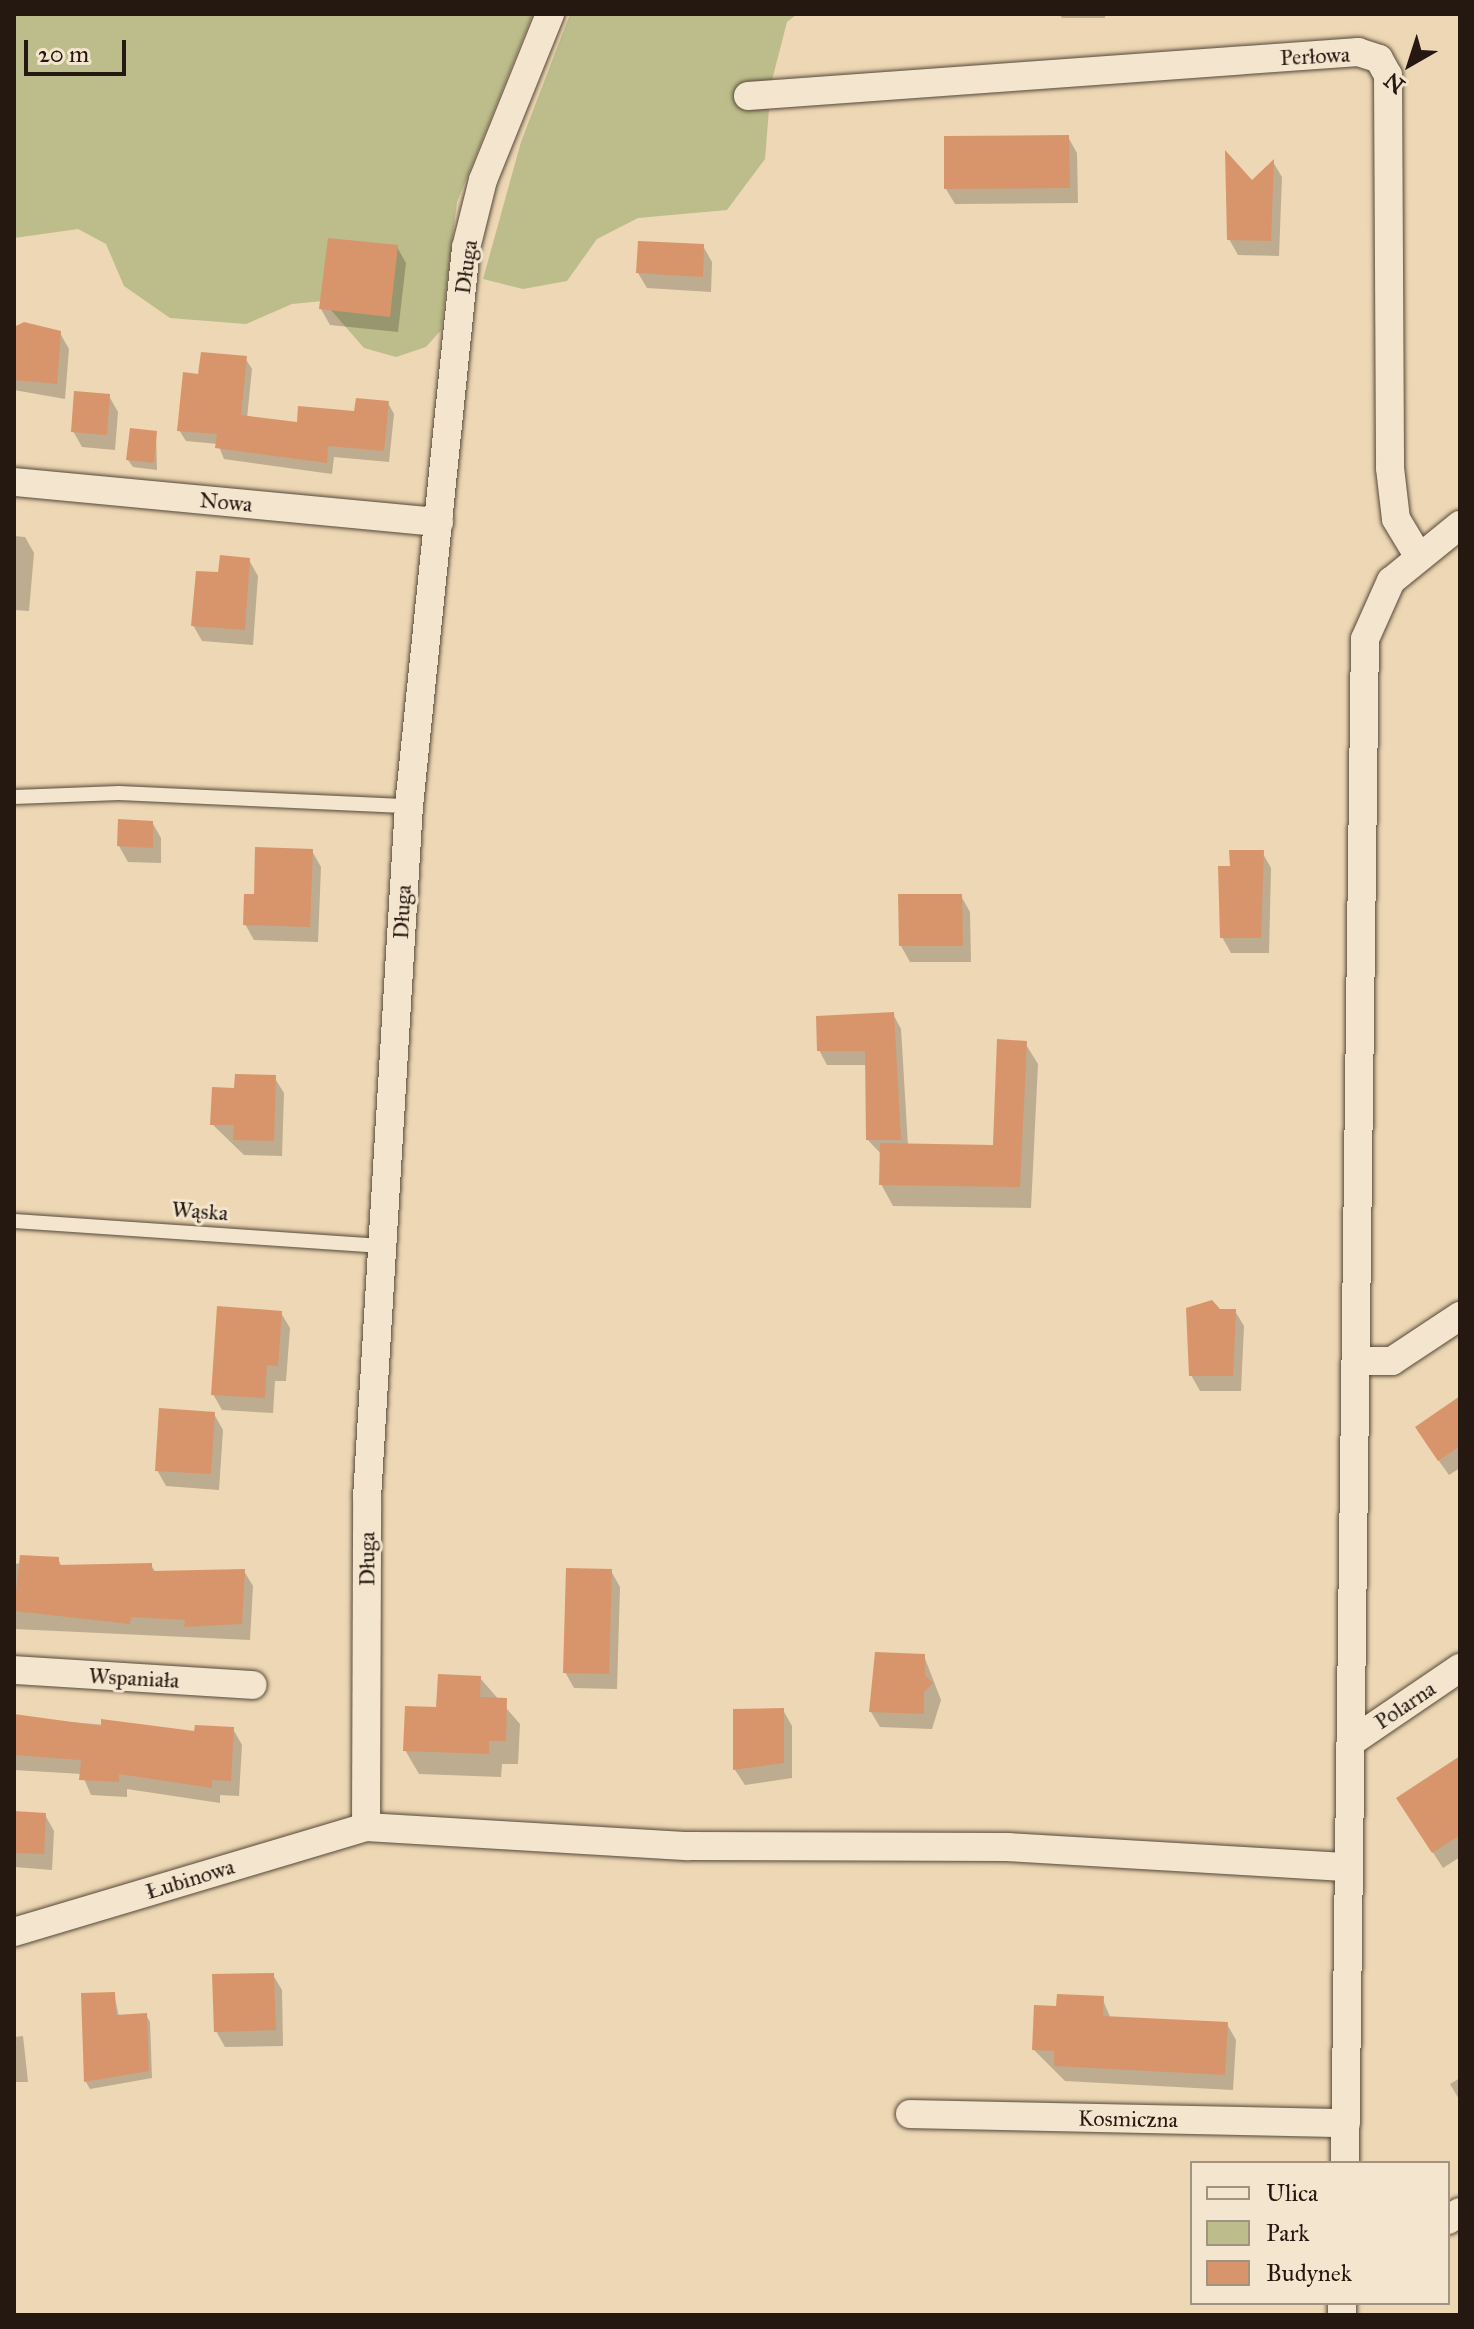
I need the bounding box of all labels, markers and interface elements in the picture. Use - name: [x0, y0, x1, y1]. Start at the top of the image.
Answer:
- scale bar: [28, 24, 130, 74]
- north arrow: [1370, 24, 1450, 104]
- text: 20 m: [38, 39, 89, 69]
- street label: Perłowa: [1279, 41, 1351, 71]
- text: N: [1379, 67, 1410, 99]
- street label: Długa: [449, 238, 483, 296]
- street label: Nowa: [198, 487, 254, 517]
- street label: Długa: [387, 884, 417, 940]
- street label: Wąska: [171, 1196, 229, 1226]
- street label: Długa: [354, 1532, 380, 1586]
- street label: Wspaniała: [88, 1662, 180, 1694]
- street label: Polarna: [1369, 1675, 1441, 1735]
- street label: Łubinowa: [142, 1853, 238, 1905]
- street label: Kosmiczna: [1078, 2105, 1178, 2133]
- legend: [1190, 2161, 1450, 2305]
- text: Ulica: [1266, 2178, 1318, 2208]
- text: Park: [1266, 2218, 1309, 2248]
- text: Budynek: [1266, 2258, 1352, 2288]

